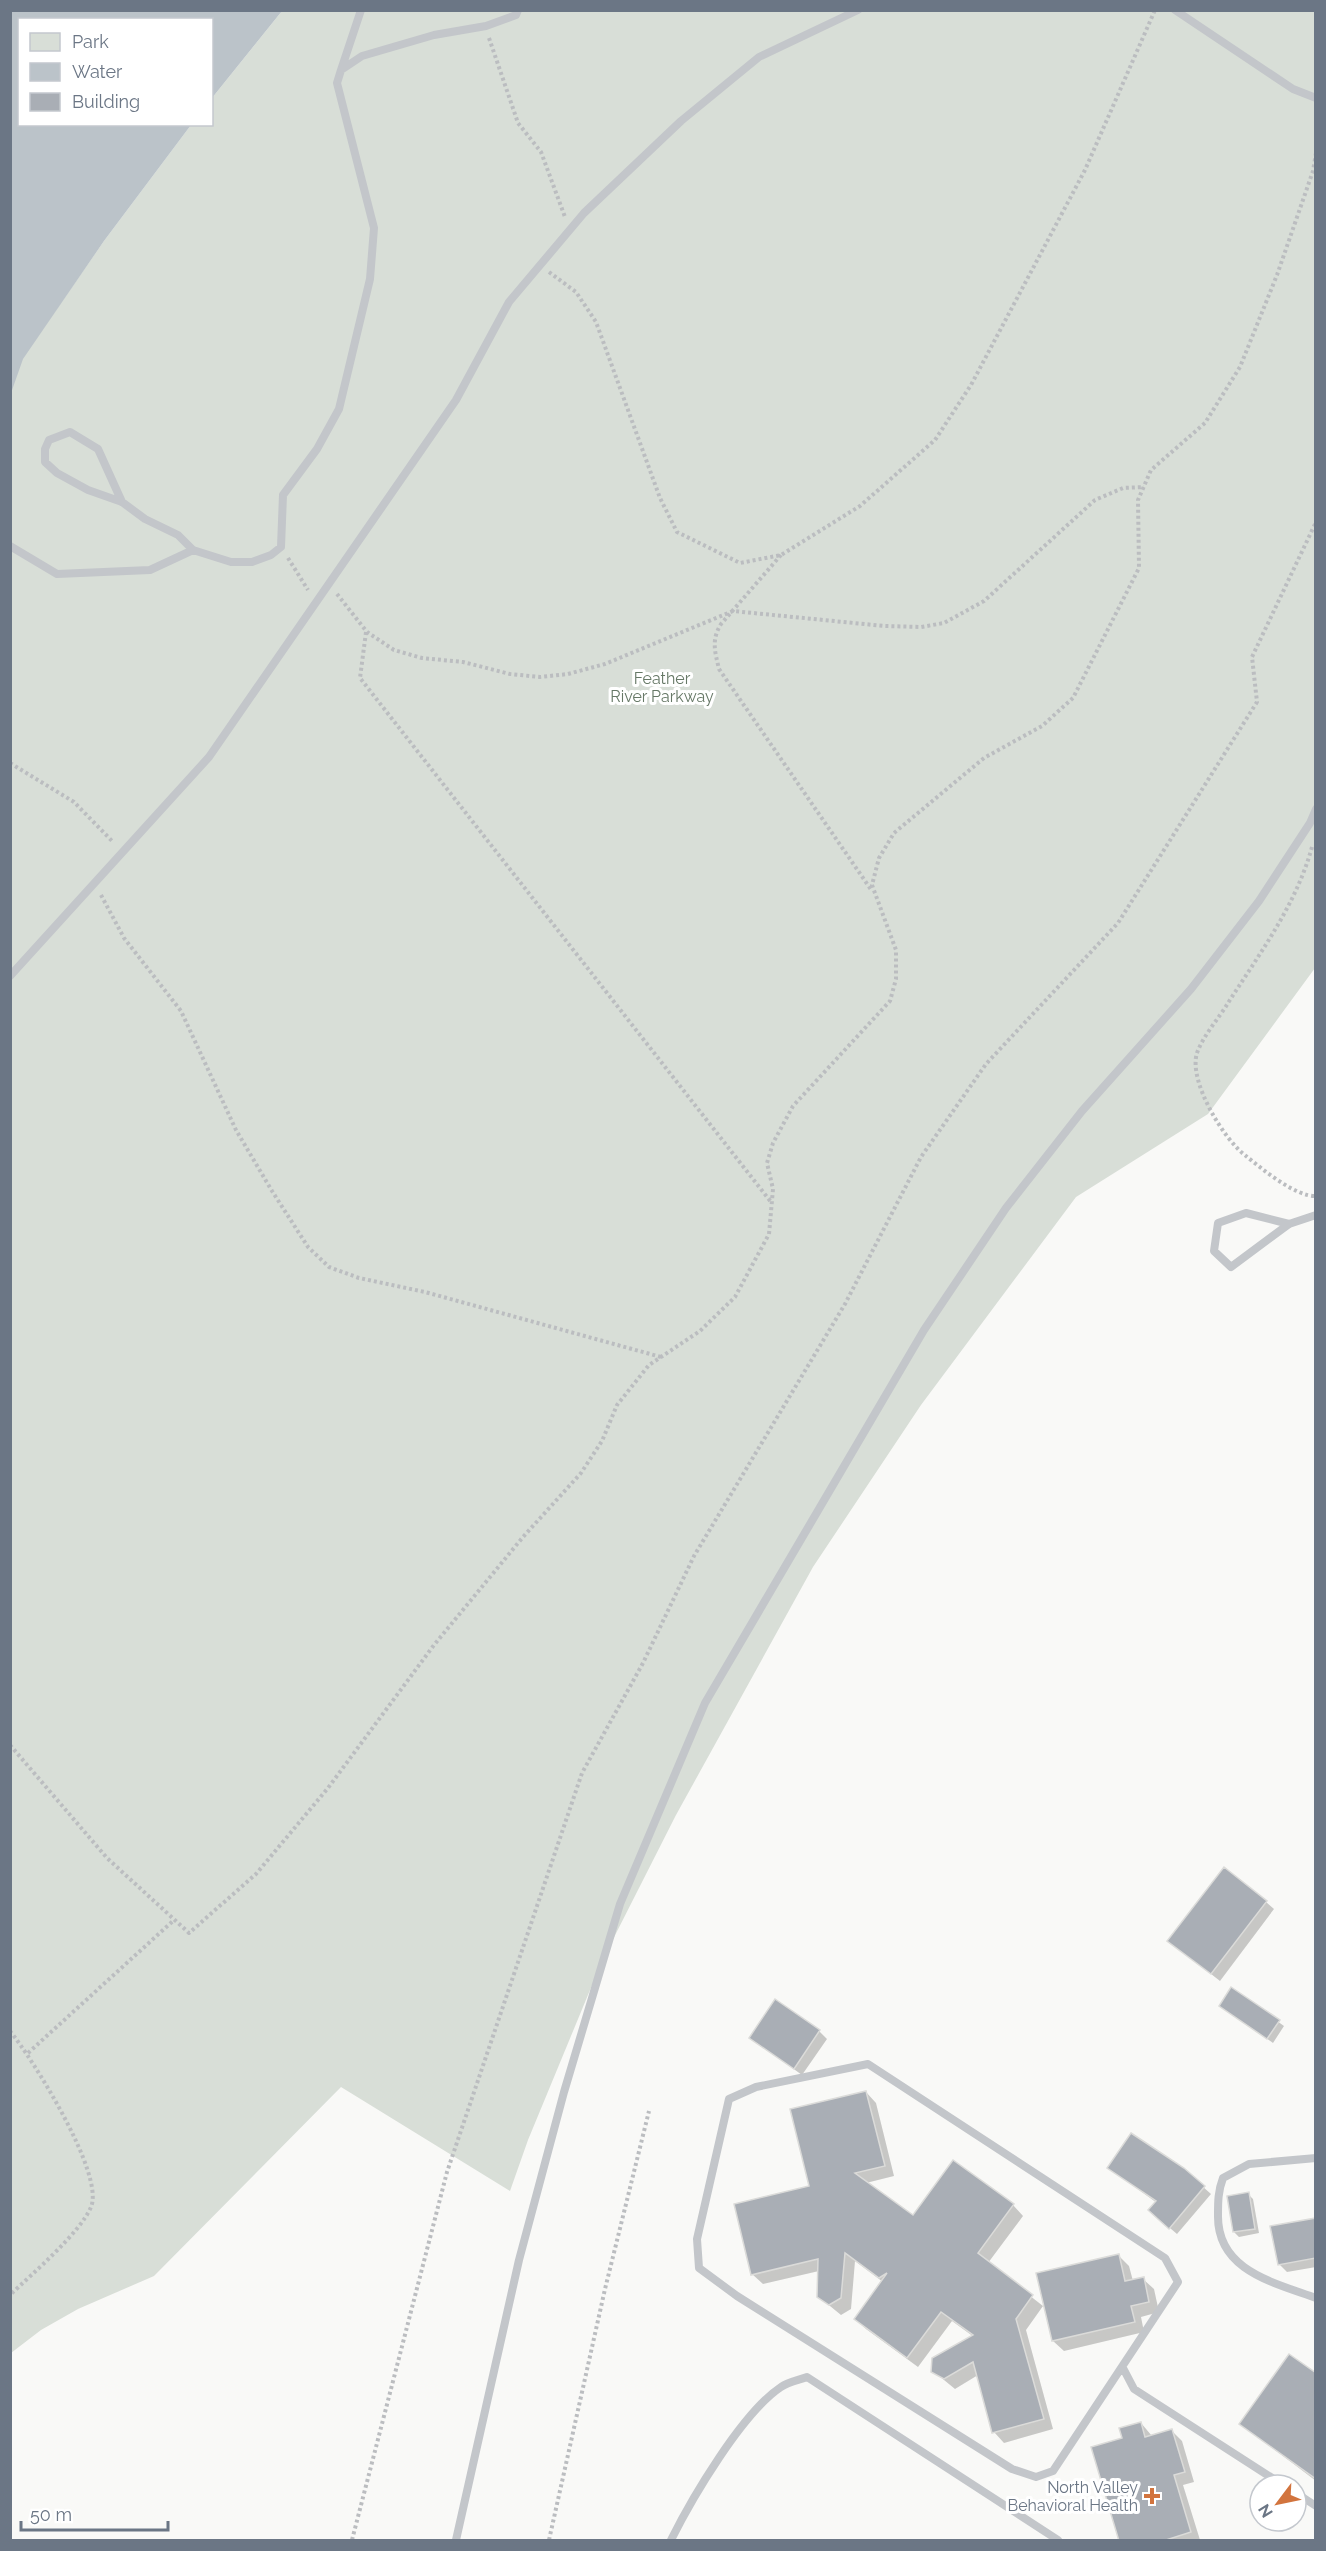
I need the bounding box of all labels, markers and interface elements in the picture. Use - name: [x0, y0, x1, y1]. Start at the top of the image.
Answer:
- legend: [18, 18, 213, 126]
- text: Park: [72, 31, 109, 52]
- text: Water: [72, 61, 123, 82]
- text: Building: [72, 91, 140, 112]
- park label: Feather River Parkway: [610, 669, 714, 706]
- north arrow: [1248, 2473, 1308, 2533]
- place label: North Valley Behavioral Health: [1008, 2478, 1138, 2515]
- marker: North Valley Behavioral Health: [1143, 2487, 1161, 2505]
- scale bar: [21, 2494, 168, 2532]
- text: N: [1254, 2500, 1277, 2521]
- text: 50 m: [30, 2504, 72, 2525]

